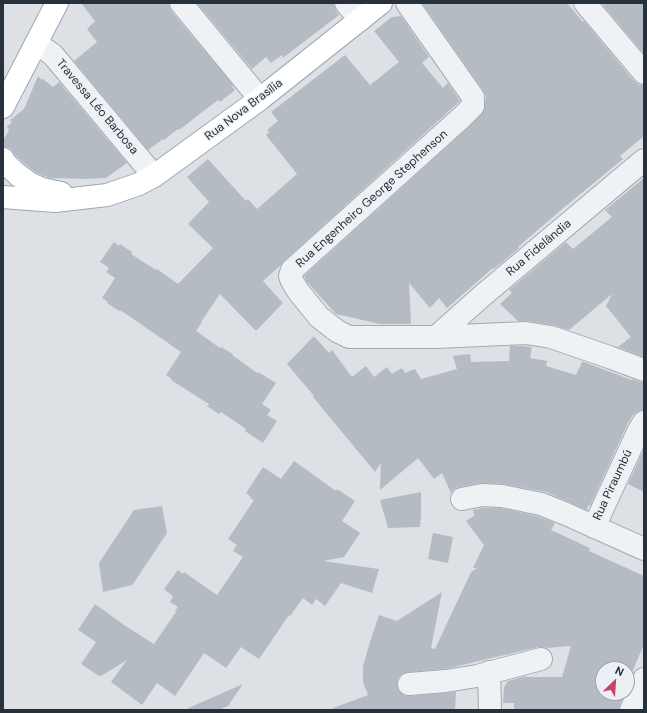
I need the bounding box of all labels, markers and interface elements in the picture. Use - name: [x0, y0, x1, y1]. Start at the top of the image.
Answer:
- street label: Travessa Léo Barbosa: [53, 56, 141, 158]
- street label: Rua Nova Brasília: [202, 76, 286, 144]
- street label: Rua Engenheiro George Stephenson: [293, 127, 451, 271]
- street label: Rua Fidelândia: [504, 217, 574, 279]
- street label: Rua Piraumbú: [590, 447, 636, 523]
- north arrow: [595, 661, 635, 701]
- text: N: [613, 663, 626, 679]

